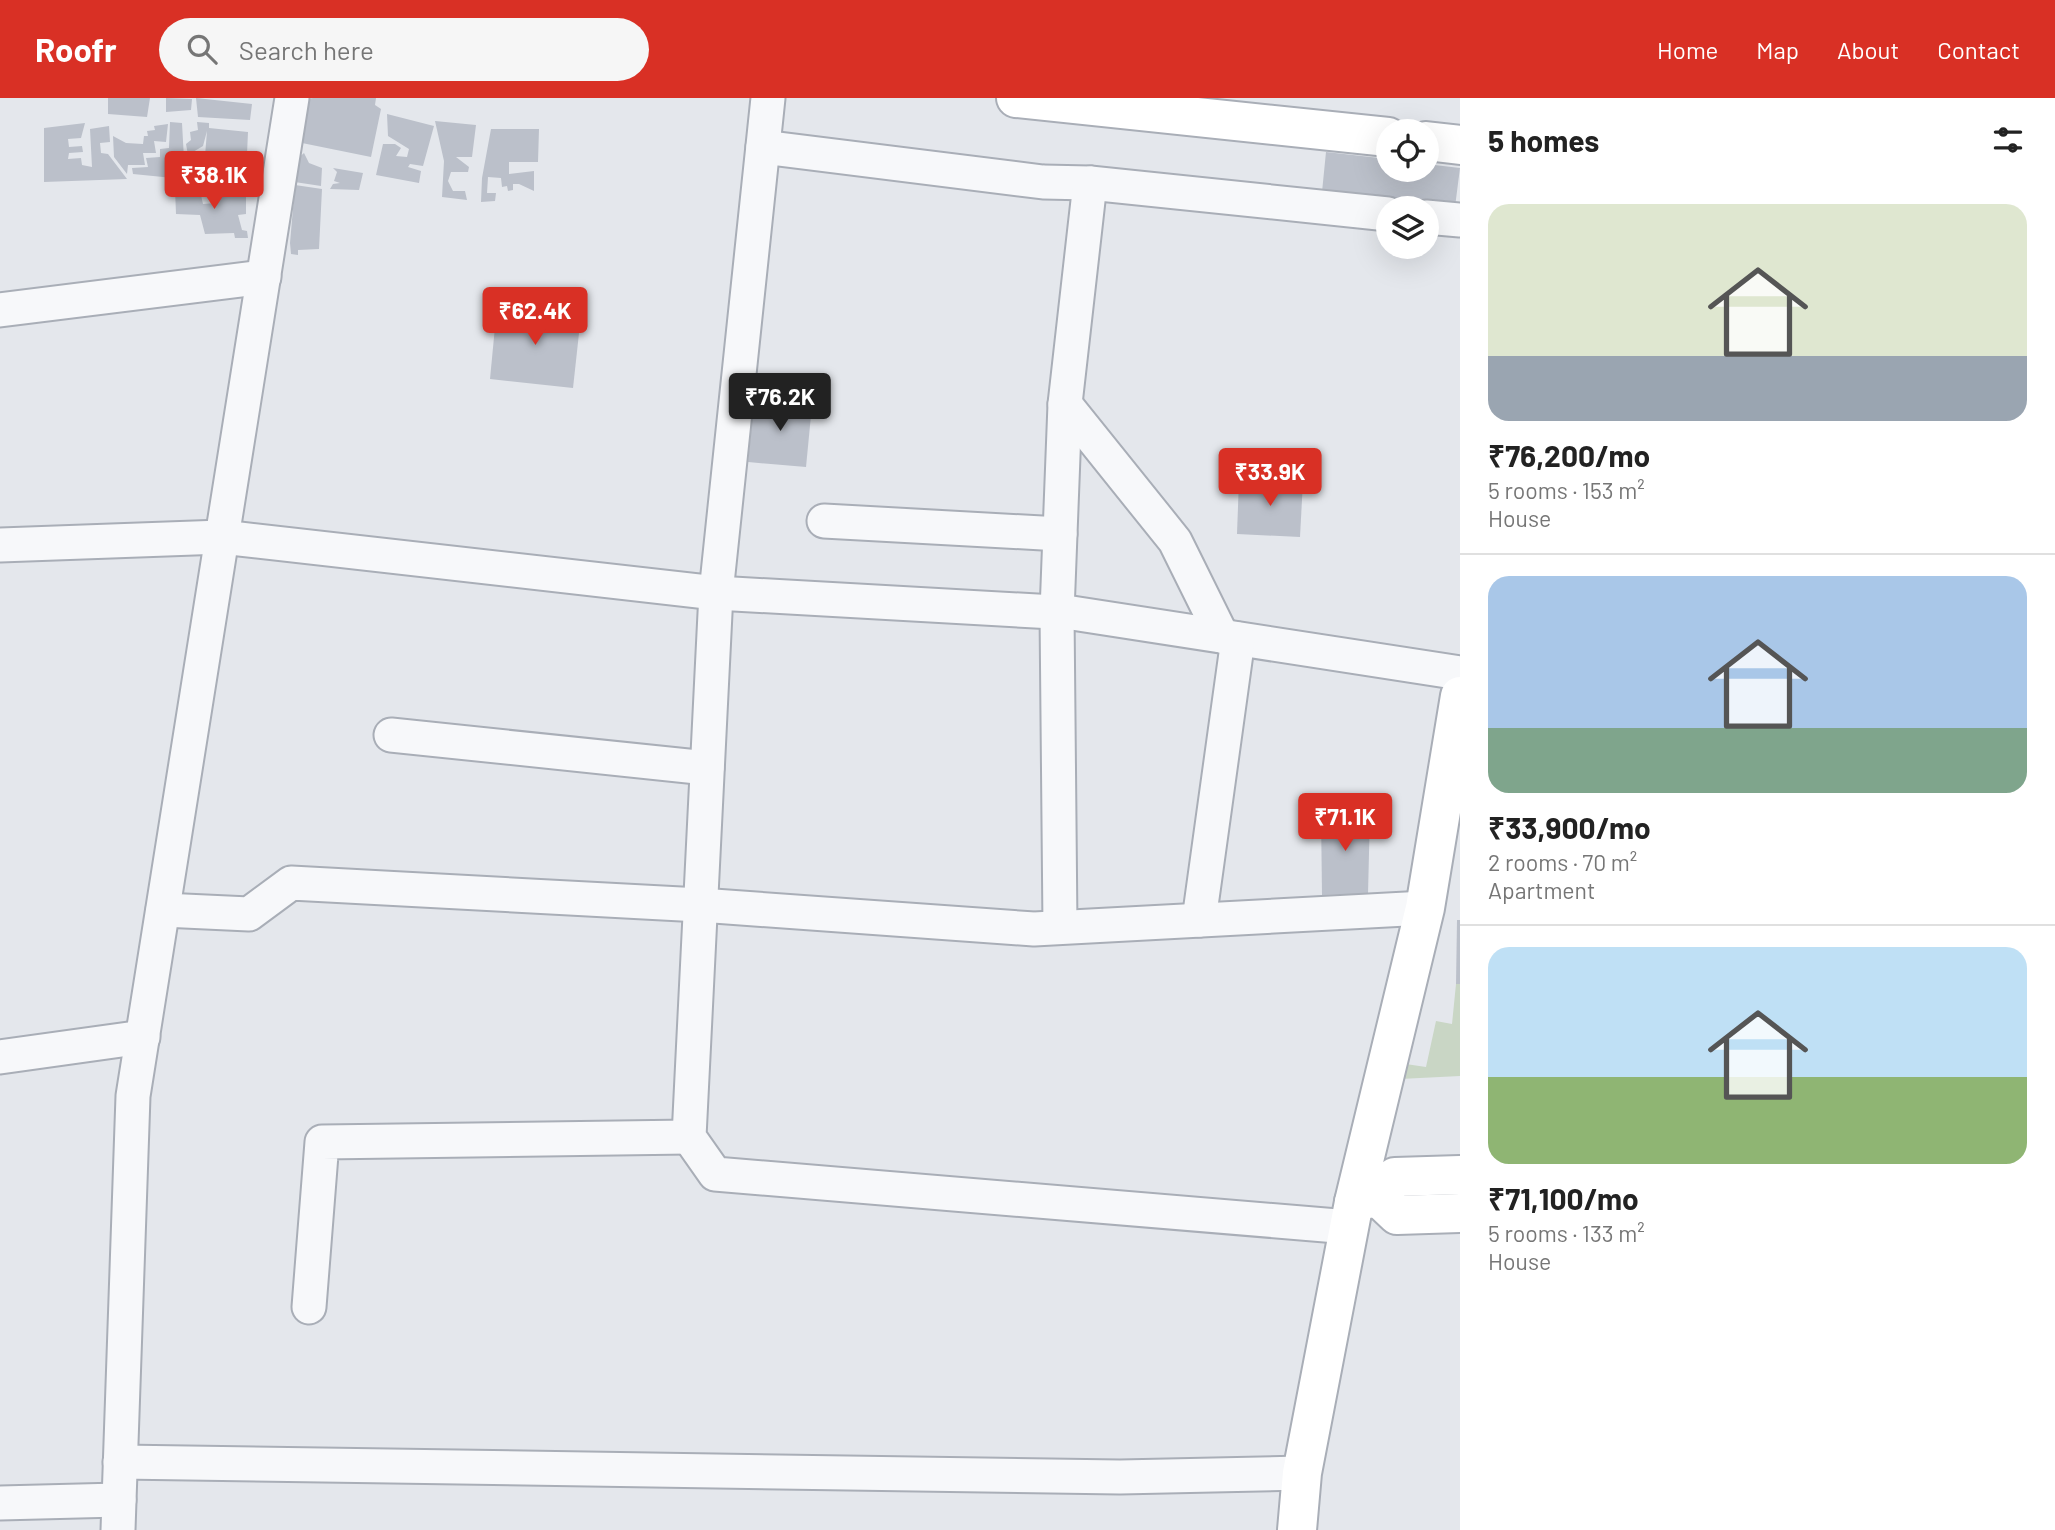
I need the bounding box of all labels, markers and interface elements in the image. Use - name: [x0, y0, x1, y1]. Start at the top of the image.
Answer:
- search box: [159, 18, 649, 81]
- text: Roofr: [35, 29, 117, 69]
- icon: search: [183, 30, 221, 68]
- text: Search here: [239, 34, 374, 65]
- text: Home: [1657, 35, 1718, 64]
- text: Map: [1756, 35, 1799, 64]
- text: About: [1837, 35, 1899, 64]
- text: Contact: [1937, 35, 2020, 64]
- map controls: [1376, 119, 1439, 259]
- button: locate: [1376, 119, 1439, 182]
- icon: filters: [1989, 121, 2027, 159]
- text: 5 homes: [1488, 122, 1599, 158]
- pin: ₹38.1K: [157, 152, 271, 211]
- text: ₹38.1K: [181, 160, 247, 188]
- button: layers: [1376, 196, 1439, 259]
- icon: home: [1695, 249, 1821, 375]
- pin: ₹62.4K: [478, 288, 592, 347]
- text: ₹62.4K: [499, 296, 571, 324]
- pin: ₹76.2K: [723, 374, 837, 433]
- text: ₹76.2K: [745, 382, 815, 410]
- text: ₹76,200/mo: [1488, 437, 1650, 473]
- pin: ₹33.9K: [1213, 448, 1327, 508]
- text: ₹33.9K: [1235, 457, 1305, 485]
- text: 5 rooms · 153 m²: [1488, 476, 1645, 504]
- text: House: [1488, 504, 1551, 532]
- icon: home: [1695, 621, 1821, 747]
- pin: ₹71.1K: [1288, 794, 1402, 853]
- text: ₹71.1K: [1314, 802, 1376, 830]
- text: ₹33,900/mo: [1488, 809, 1651, 845]
- text: 2 rooms · 70 m²: [1488, 848, 1637, 876]
- text: Apartment: [1488, 876, 1595, 904]
- icon: home: [1695, 992, 1821, 1118]
- text: ₹71,100/mo: [1488, 1180, 1639, 1216]
- text: 5 rooms · 133 m²: [1488, 1219, 1645, 1247]
- text: House: [1488, 1247, 1551, 1275]

